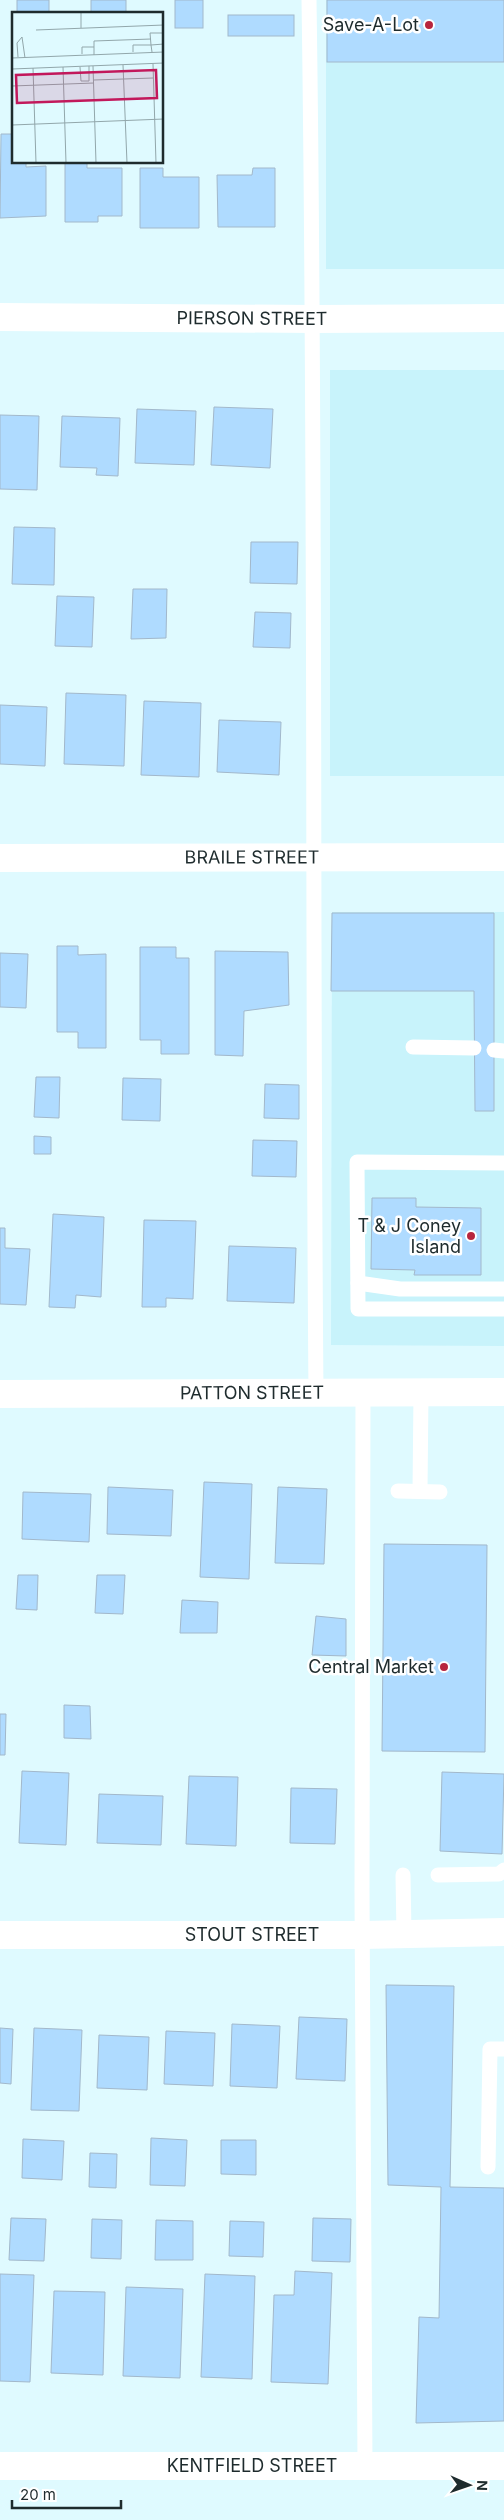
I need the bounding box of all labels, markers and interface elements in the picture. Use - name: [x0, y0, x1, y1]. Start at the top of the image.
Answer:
- inset map: [12, 12, 164, 164]
- place label: Save-A-Lot: [323, 14, 419, 35]
- marker: Save-A-Lot: [423, 19, 435, 31]
- street label: PIERSON STREET: [177, 307, 327, 329]
- street label: BRAILE STREET: [185, 846, 319, 868]
- place label: T & J Coney Island: [357, 1215, 461, 1257]
- marker: T & J Coney Island: [465, 1230, 477, 1242]
- street label: PATTON STREET: [180, 1382, 324, 1403]
- place label: Central Market: [308, 1656, 434, 1677]
- marker: Central Market: [438, 1661, 450, 1673]
- street label: STOUT STREET: [185, 1924, 319, 1945]
- street label: KENTFIELD STREET: [167, 2455, 337, 2476]
- north arrow: [444, 2460, 494, 2510]
- scale bar: [12, 2478, 121, 2510]
- text: N: [474, 2480, 491, 2491]
- text: 20 m: [20, 2485, 56, 2504]

